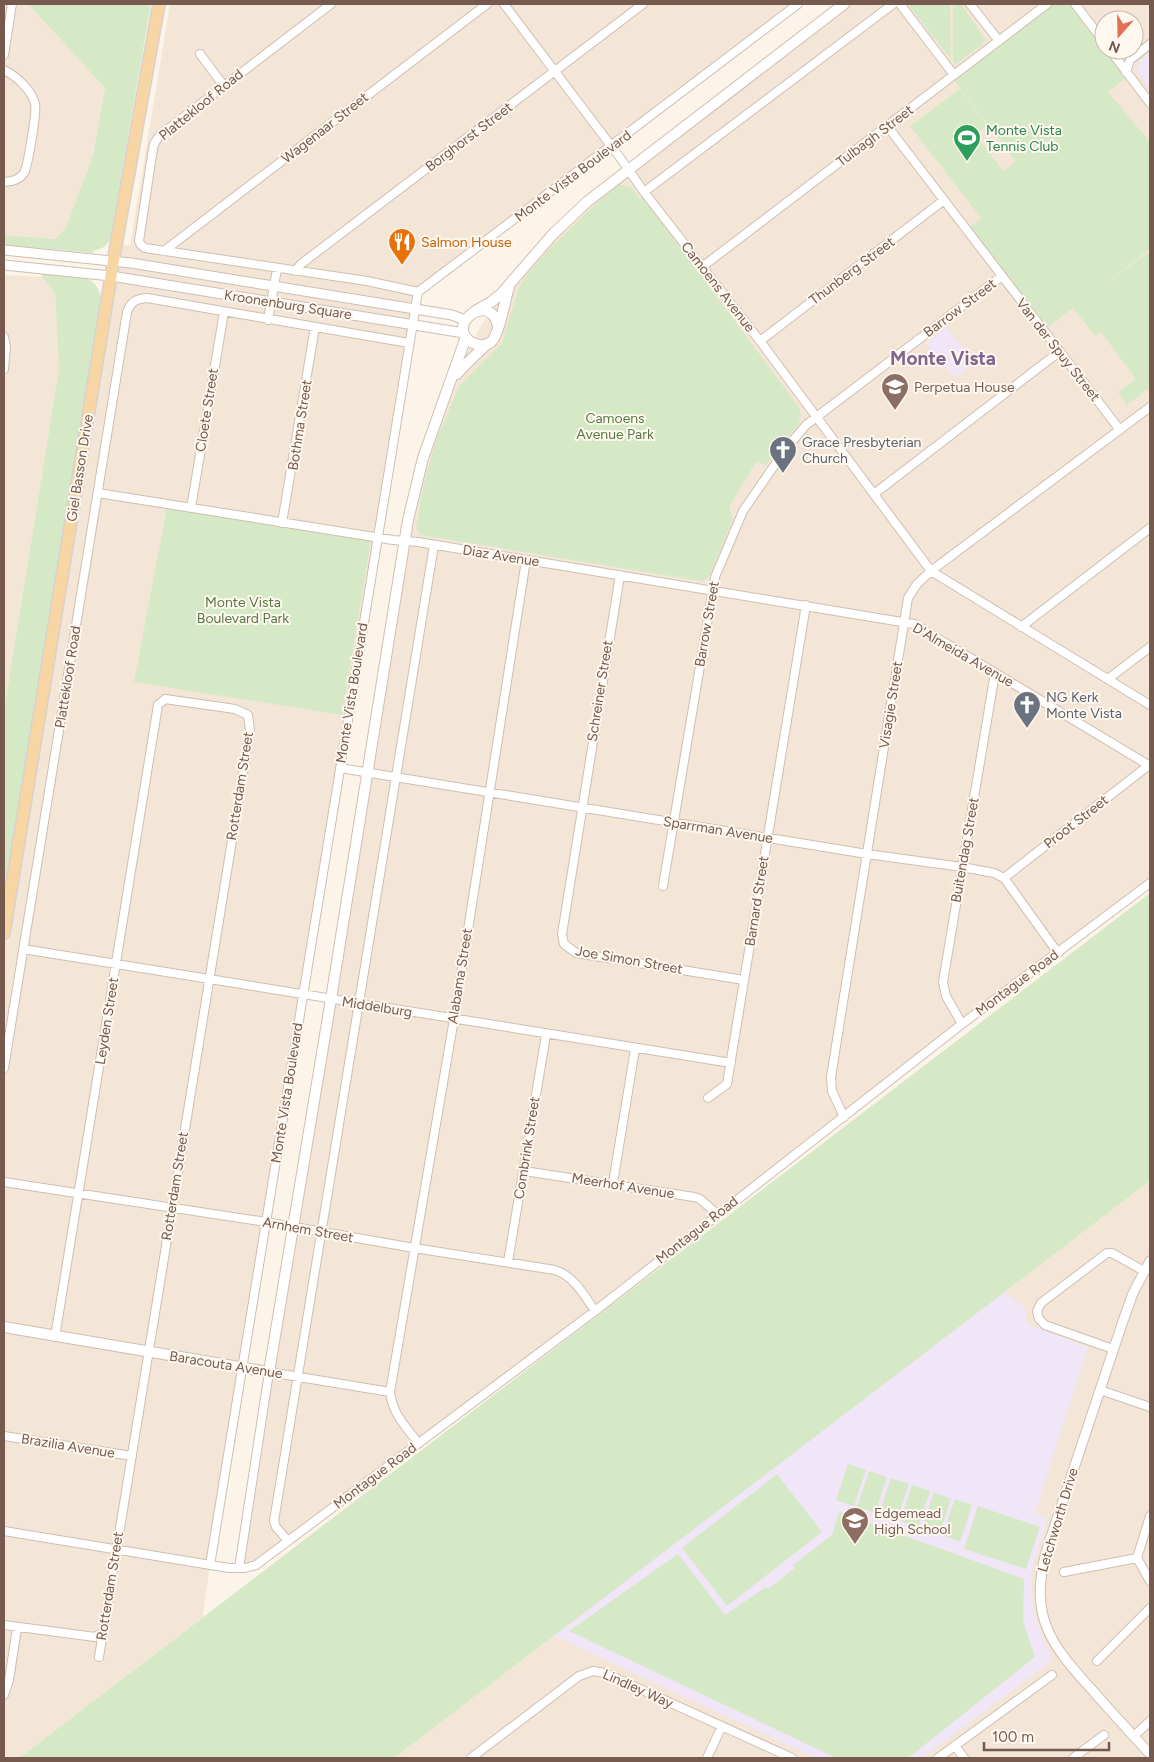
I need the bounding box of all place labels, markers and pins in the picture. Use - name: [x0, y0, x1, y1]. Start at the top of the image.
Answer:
- place label: Monte Vista Tennis Club: [986, 122, 1062, 155]
- sports icon: Monte Vista Tennis Club: [952, 123, 982, 162]
- restaurant icon: Salmon House: [387, 227, 417, 266]
- place label: Salmon House: [421, 234, 512, 251]
- school or university icon: Perpetua House: [880, 372, 910, 411]
- place label: Perpetua House: [914, 379, 1015, 396]
- place label: Grace Presbyterian Church: [802, 434, 922, 467]
- church icon: Grace Presbyterian Church: [768, 435, 798, 474]
- place label: NG Kerk Monte Vista: [1046, 689, 1122, 722]
- church icon: NG Kerk Monte Vista: [1012, 690, 1042, 729]
- place label: Edgemead High School: [874, 1505, 951, 1538]
- school or university icon: Edgemead High School: [840, 1506, 870, 1545]

